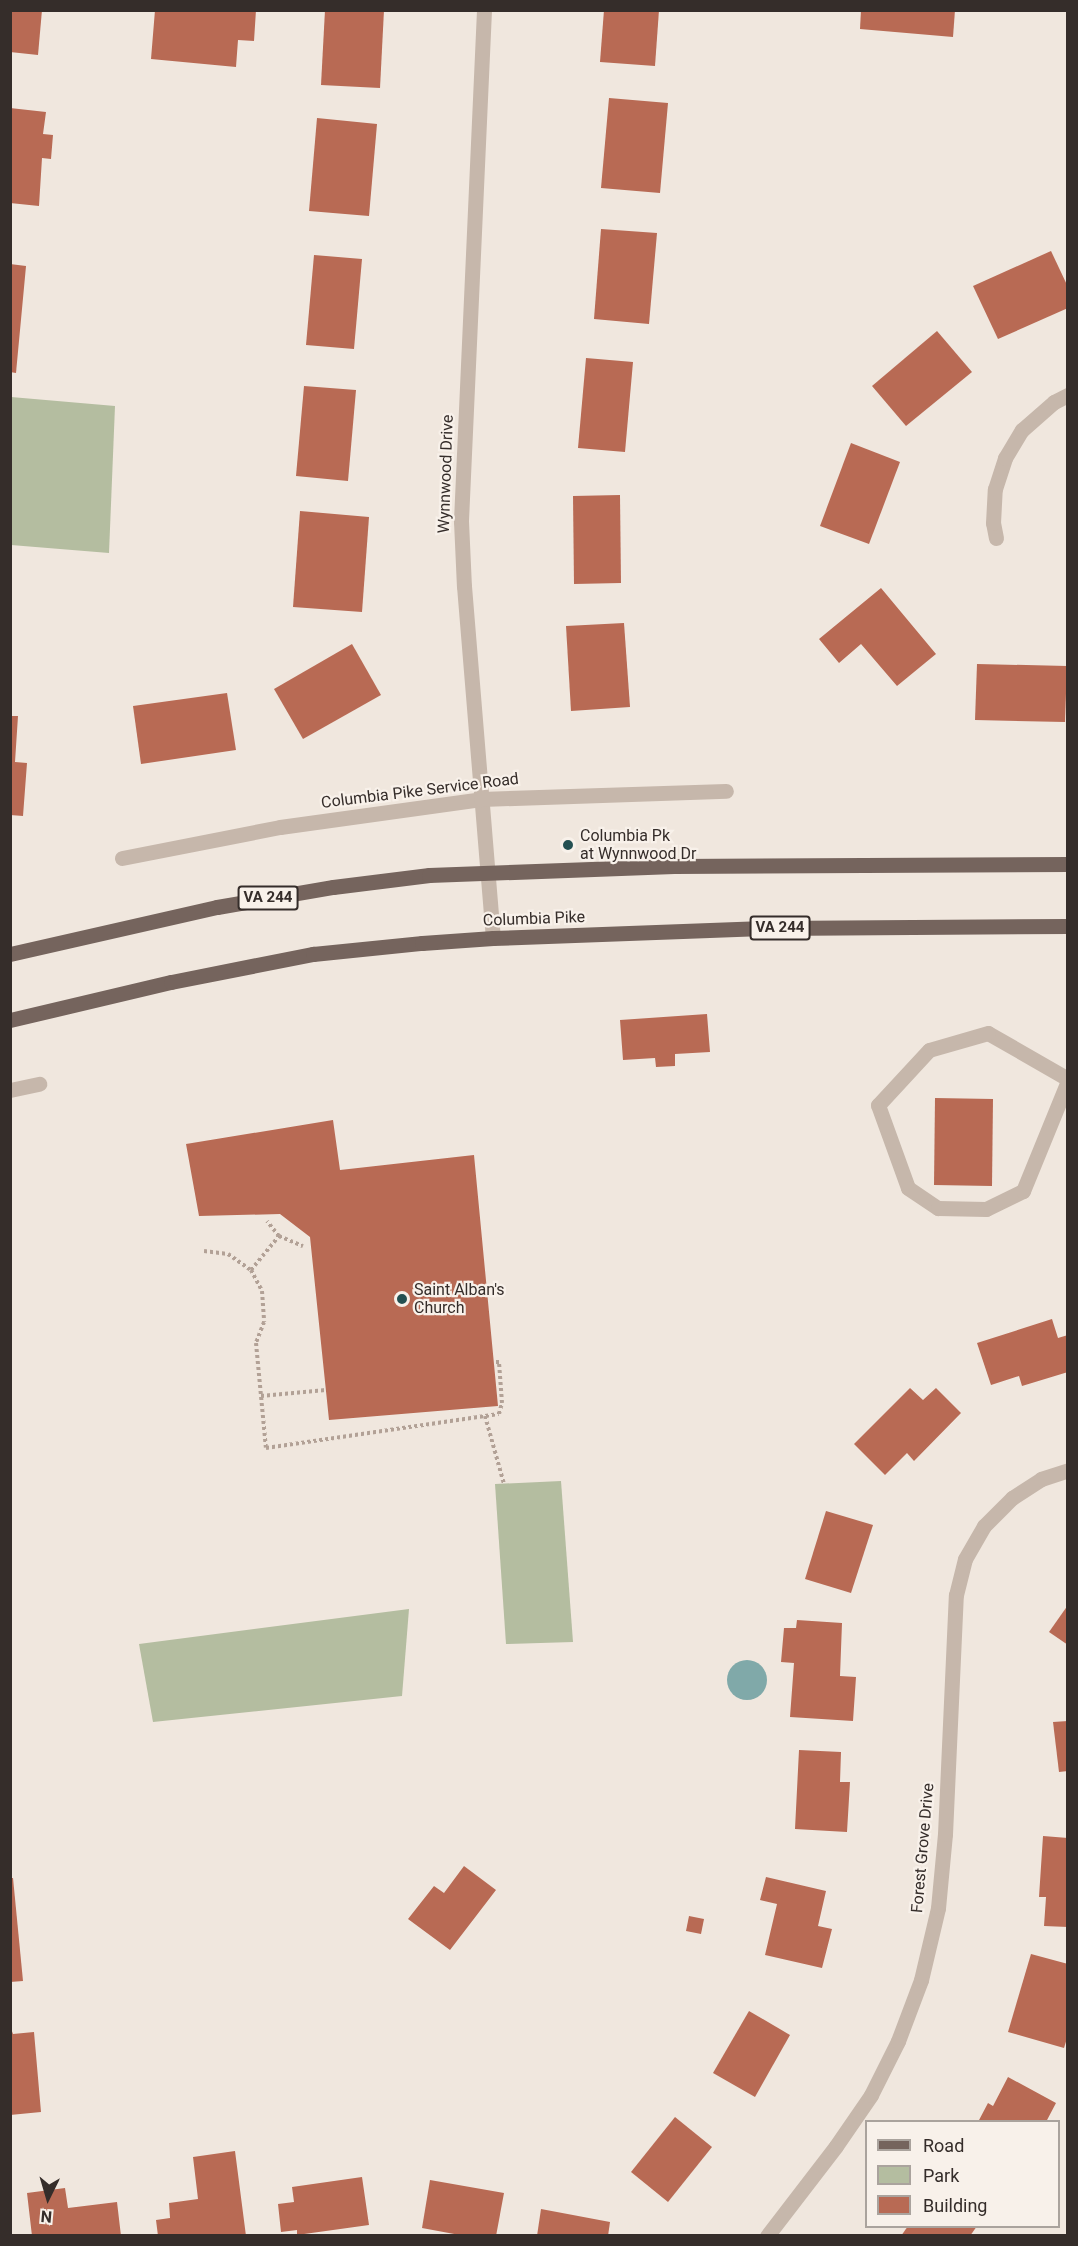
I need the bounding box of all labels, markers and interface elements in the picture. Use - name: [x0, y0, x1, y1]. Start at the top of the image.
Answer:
- street label: Wynnwood Drive: [434, 414, 458, 534]
- street label: Columbia Pike Service Road: [320, 769, 520, 813]
- place label: Columbia Pk at Wynnwood Dr: [580, 826, 697, 864]
- marker: Columbia Pk at Wynnwood Dr: [561, 838, 575, 852]
- road number: VA 244: [236, 886, 300, 910]
- street label: Columbia Pike: [483, 908, 585, 930]
- road number: VA 244: [748, 916, 812, 940]
- place label: Saint Alban's Church: [414, 1280, 505, 1318]
- marker: Saint Alban's Church: [395, 1292, 409, 1306]
- street label: Forest Grove Drive: [908, 1782, 938, 1914]
- legend: [865, 2120, 1060, 2228]
- text: Road: [923, 2135, 964, 2156]
- text: Park: [923, 2165, 959, 2186]
- north arrow: [18, 2168, 78, 2228]
- text: Building: [923, 2195, 987, 2216]
- text: N: [40, 2206, 53, 2226]

